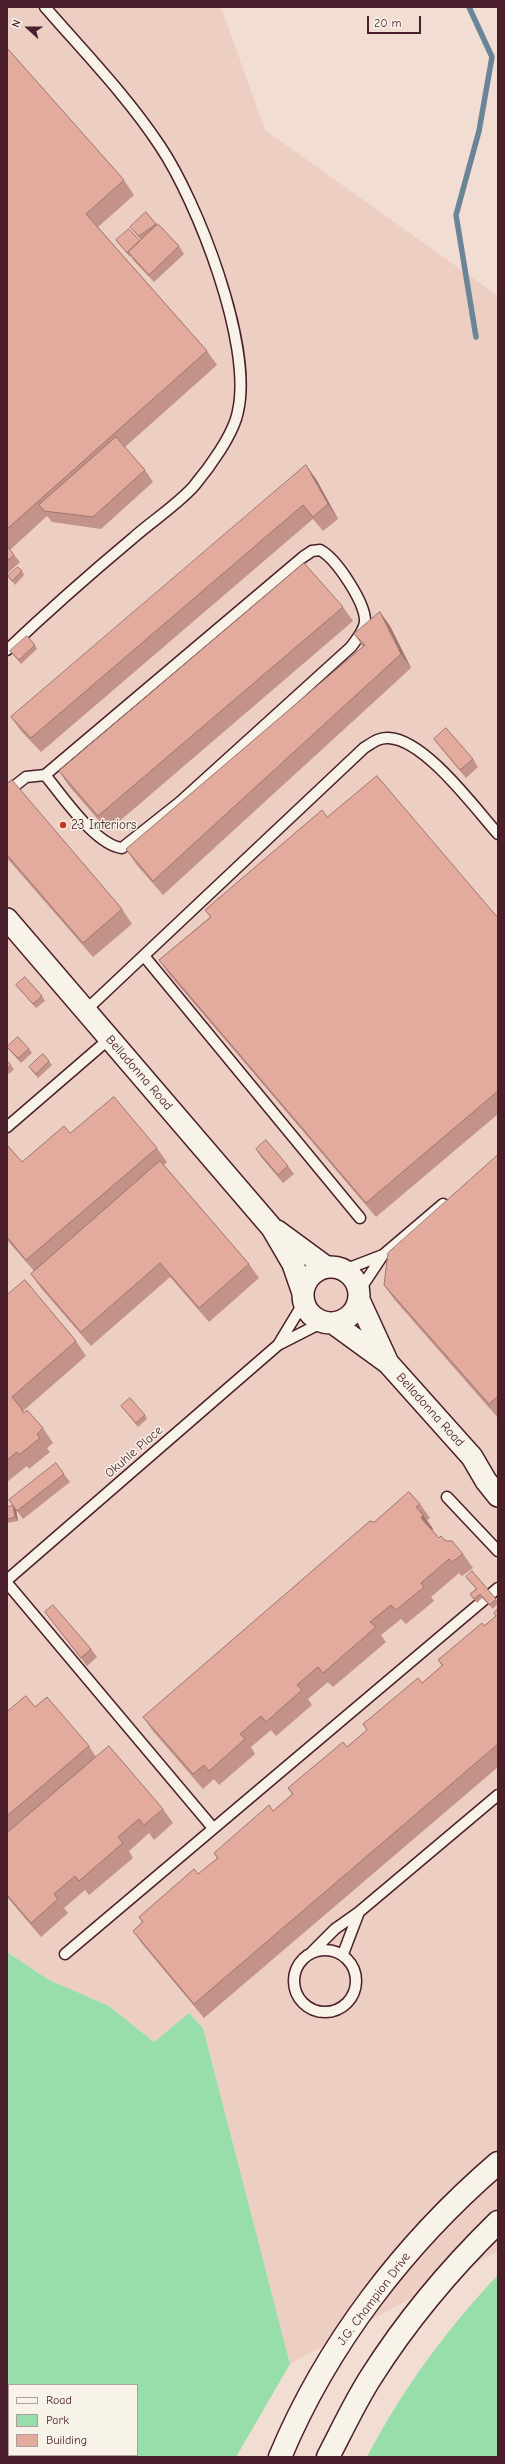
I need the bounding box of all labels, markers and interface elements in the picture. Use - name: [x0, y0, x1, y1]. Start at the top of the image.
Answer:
- north arrow: [8, 8, 48, 48]
- scale bar: [369, 8, 423, 34]
- text: 20 m: [374, 16, 402, 30]
- text: N: [9, 18, 24, 29]
- place label: 23 Interiors: [71, 817, 136, 833]
- marker: 23 Interiors: [58, 820, 68, 830]
- street label: Belladonna Road: [102, 1032, 176, 1114]
- street label: Belladonna Road: [393, 1370, 467, 1450]
- street label: Okuhle Place: [102, 1423, 166, 1481]
- street label: J.G. Champion Drive: [334, 2249, 414, 2349]
- legend: [8, 2384, 138, 2456]
- text: Road: [46, 2393, 72, 2407]
- text: Park: [46, 2413, 69, 2427]
- text: Building: [46, 2433, 87, 2447]

